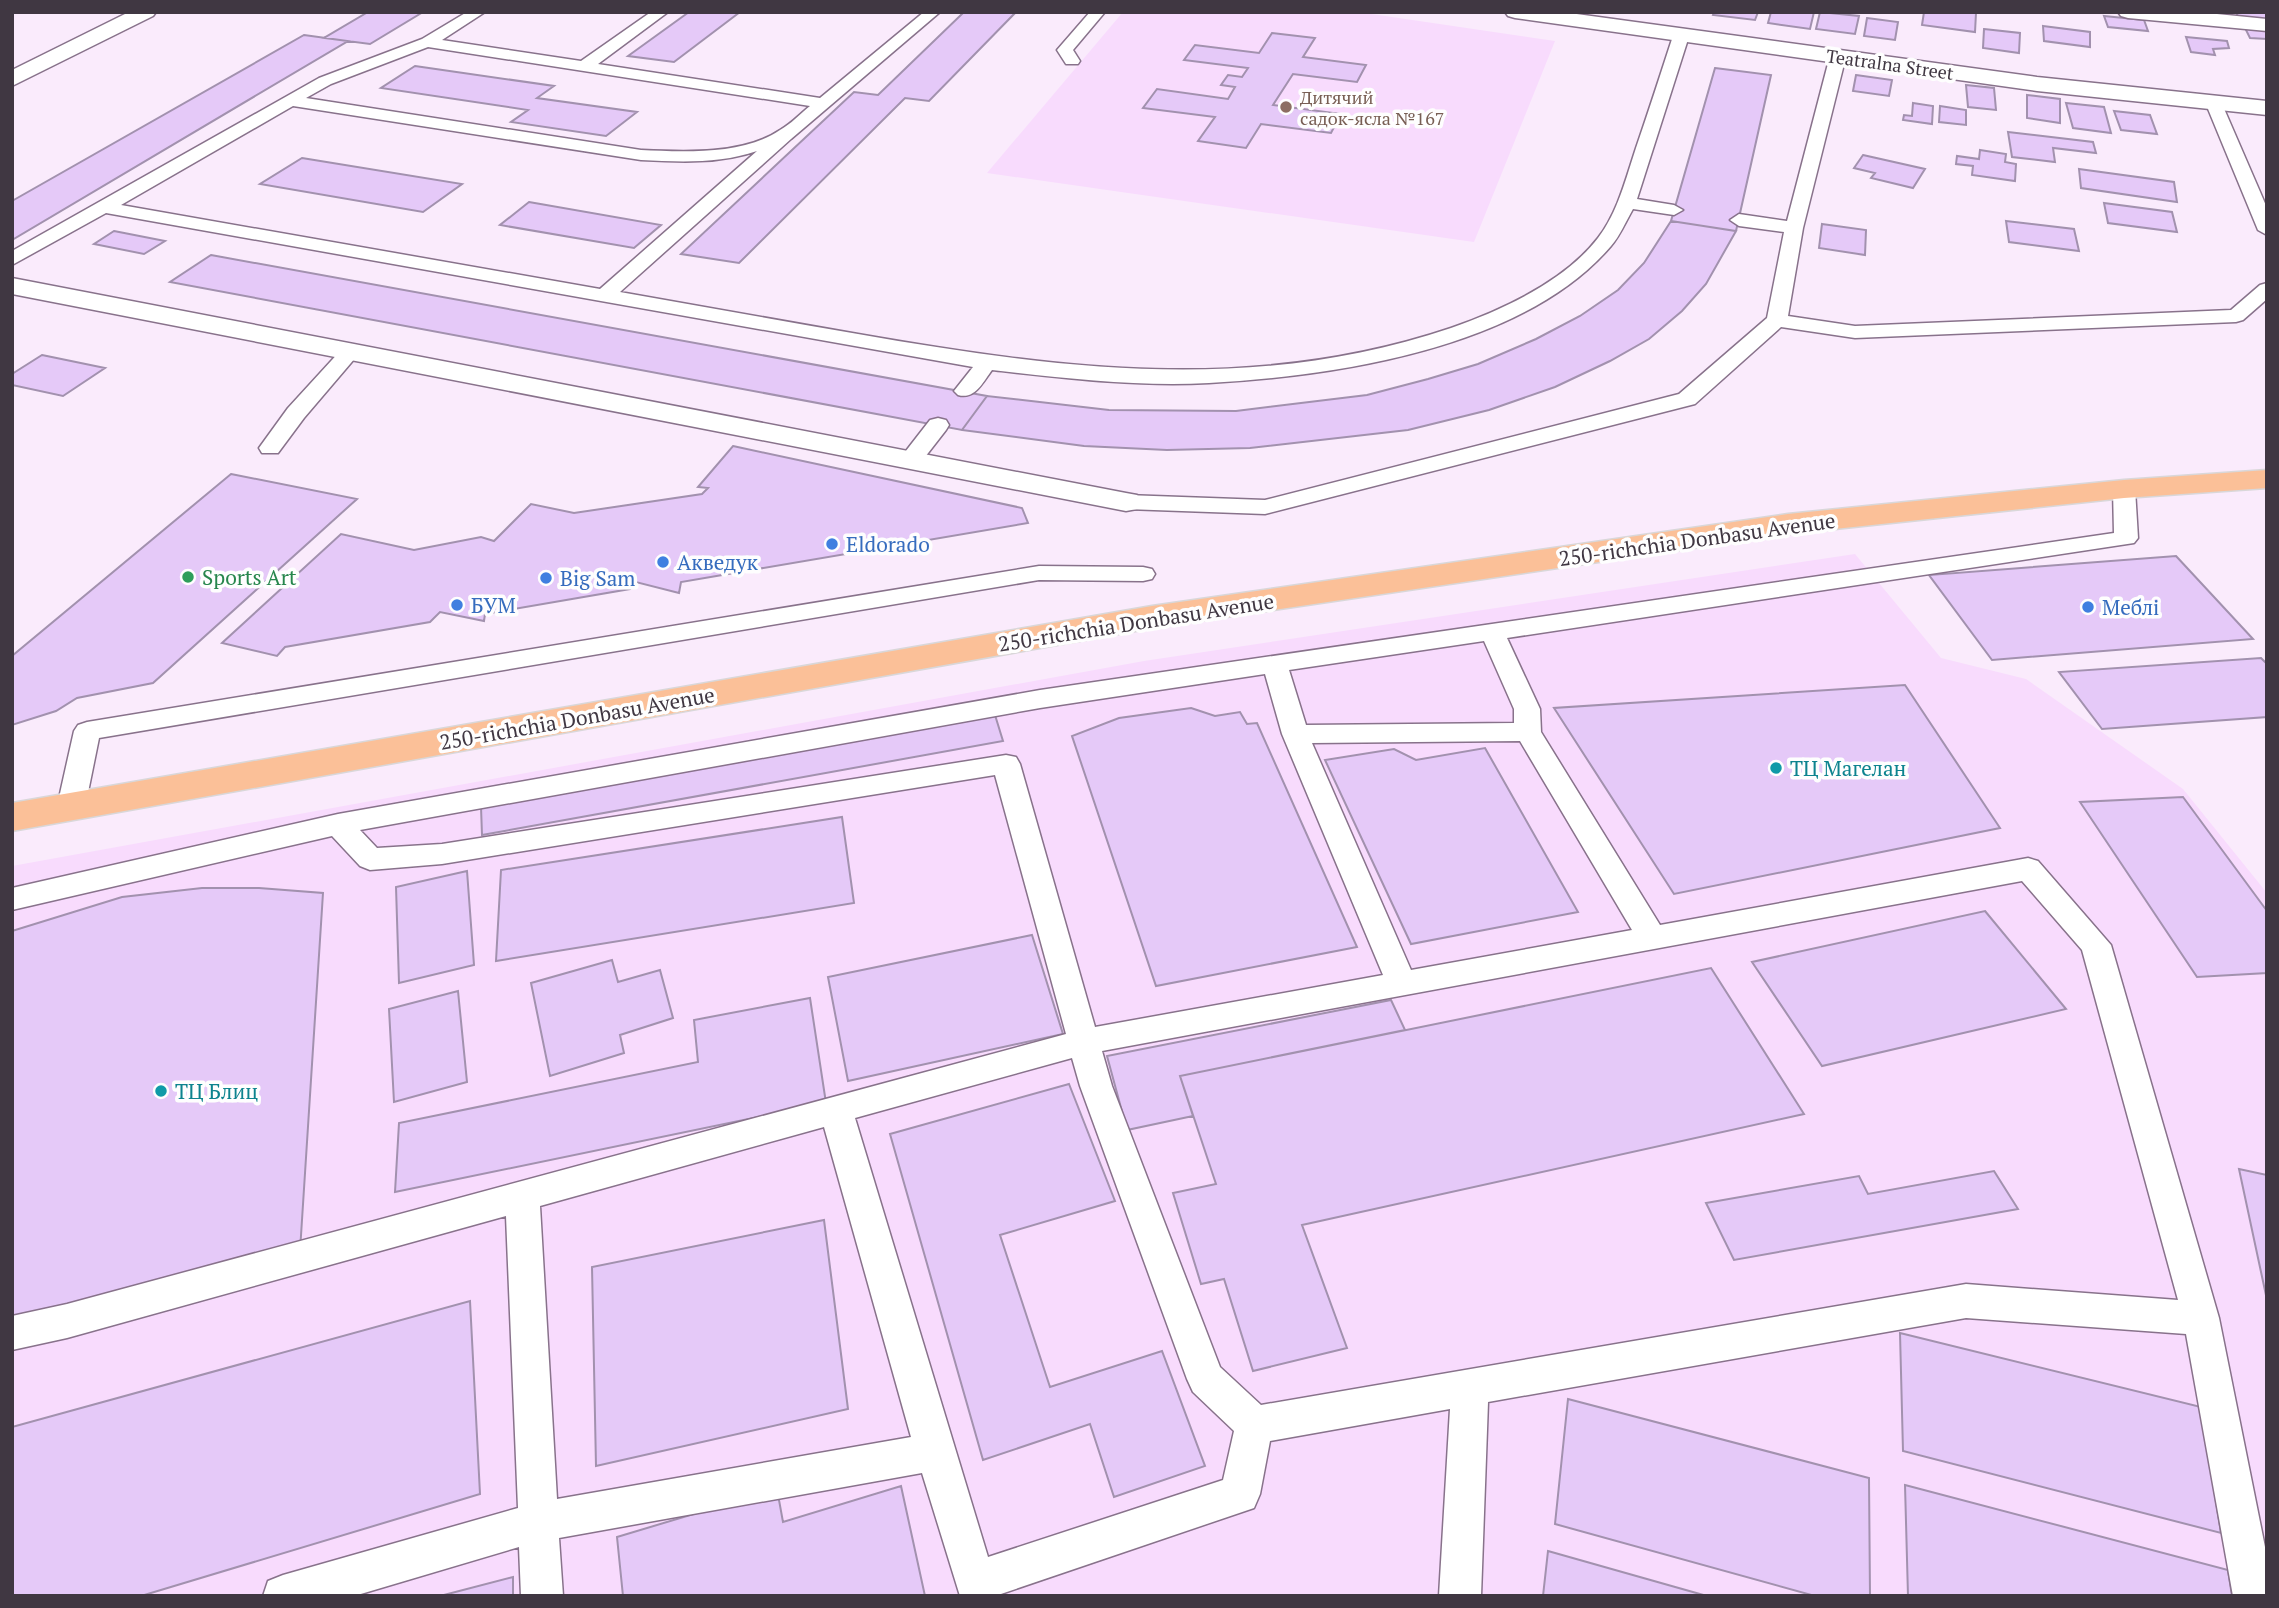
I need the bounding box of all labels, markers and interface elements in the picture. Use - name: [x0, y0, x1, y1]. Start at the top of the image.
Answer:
- street label: Teatralna Street: [1825, 43, 1956, 85]
- place label: Дитячий садок-ясла №167: [1300, 85, 1444, 130]
- marker: Дитячий садок-ясла №167: [1278, 99, 1294, 115]
- street label: 250-richchia Donbasu Avenue: [1557, 506, 1837, 572]
- place label: Eldorado: [846, 530, 930, 558]
- marker: Eldorado: [824, 536, 840, 552]
- place label: Акведук: [677, 548, 759, 576]
- marker: Акведук: [655, 554, 671, 570]
- place label: Sports Art: [202, 563, 297, 591]
- place label: Big Sam: [560, 564, 635, 592]
- marker: Sports Art: [180, 569, 196, 585]
- marker: Big Sam: [538, 570, 554, 586]
- street label: 250-richchia Donbasu Avenue: [996, 586, 1276, 658]
- place label: БУМ: [471, 591, 516, 619]
- place label: Меблі: [2102, 593, 2159, 621]
- marker: БУМ: [449, 597, 465, 613]
- marker: Меблі: [2080, 599, 2096, 615]
- street label: 250-richchia Donbasu Avenue: [437, 680, 717, 756]
- place label: ТЦ Магелан: [1790, 754, 1907, 782]
- marker: ТЦ Магелан: [1768, 760, 1784, 776]
- place label: ТЦ Блиц: [175, 1077, 258, 1105]
- marker: ТЦ Блиц: [153, 1083, 169, 1099]

